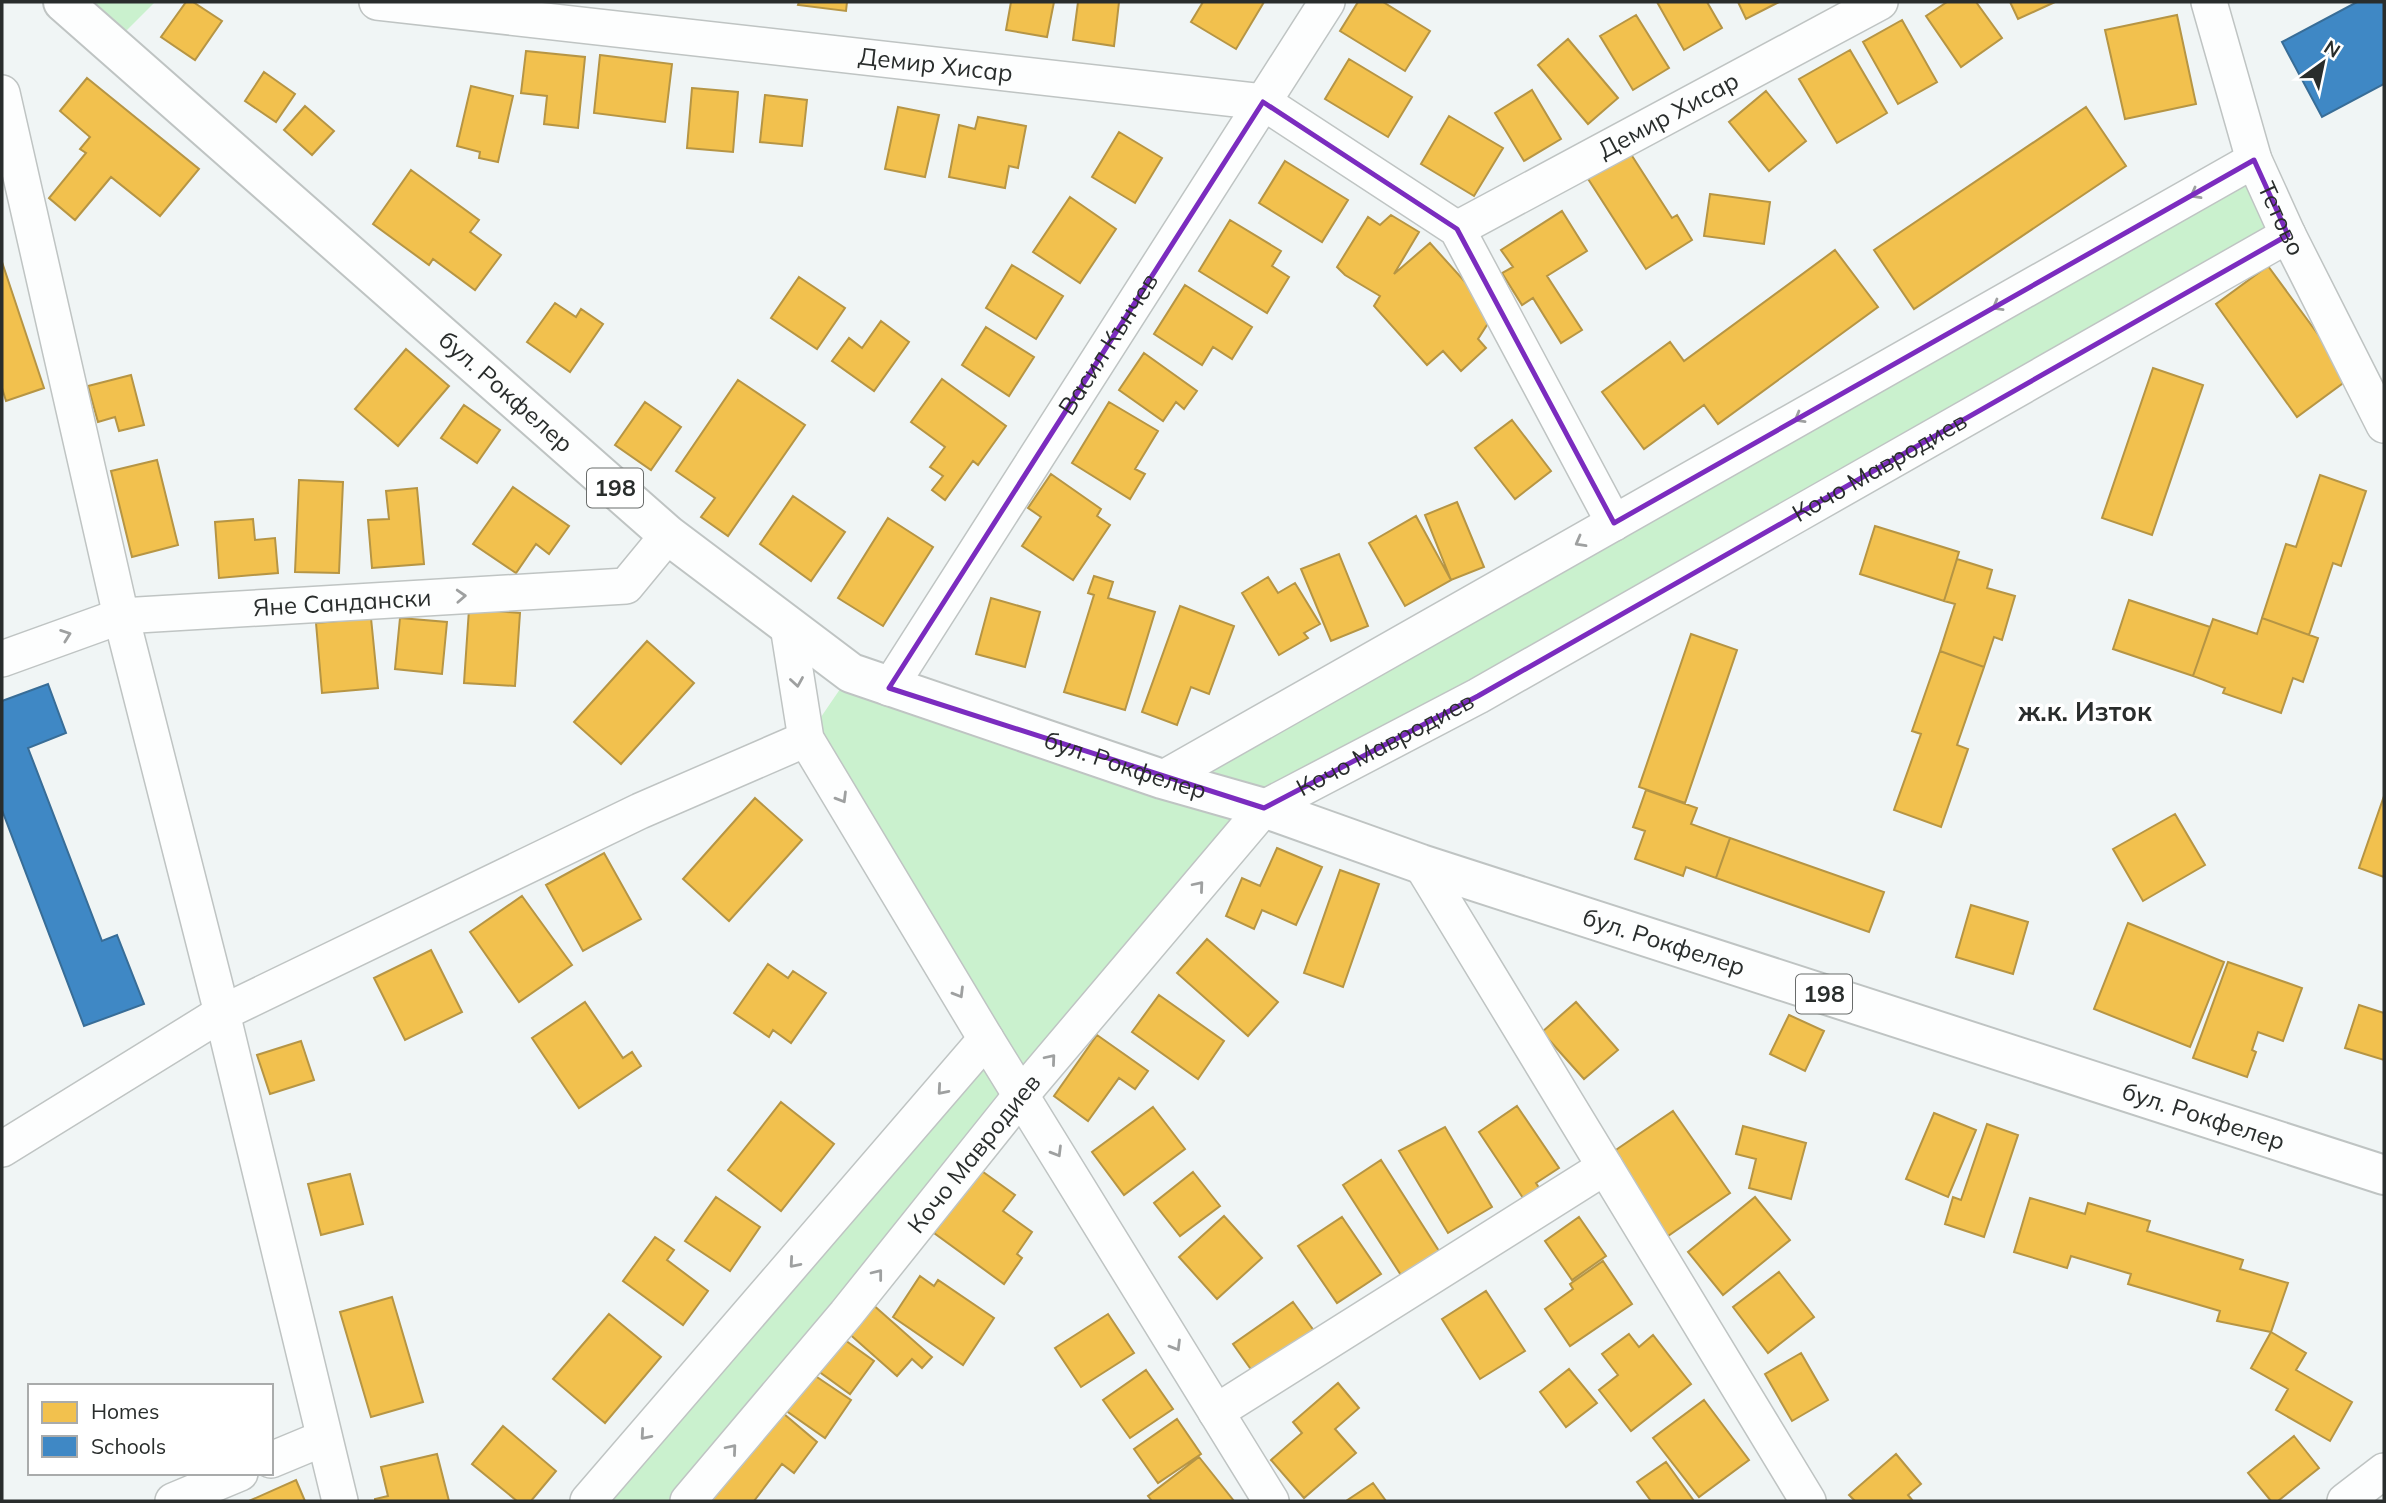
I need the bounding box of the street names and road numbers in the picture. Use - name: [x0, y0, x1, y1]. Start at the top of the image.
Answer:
- street label: Демир Хисар: [857, 40, 1014, 88]
- street label: Демир Хисар: [1593, 65, 1743, 165]
- street label: Тетово: [2252, 177, 2312, 260]
- street label: Васил Кънчев: [1051, 267, 1164, 420]
- street label: бул. Рокфелер: [433, 324, 580, 458]
- street label: Кочо Мавродиев: [1787, 405, 1972, 528]
- road number: 198: [587, 468, 643, 508]
- street label: Яне Сандански: [252, 582, 432, 622]
- street label: Кочо Мавродиев: [1291, 685, 1479, 802]
- street label: бул. Рокфелер: [1041, 724, 1210, 805]
- street label: бул. Рокфелер: [1579, 901, 1749, 982]
- road number: 198: [1796, 974, 1852, 1014]
- street label: Кочо Мавродиев: [900, 1067, 1047, 1239]
- street label: бул. Рокфелер: [2119, 1075, 2289, 1156]

